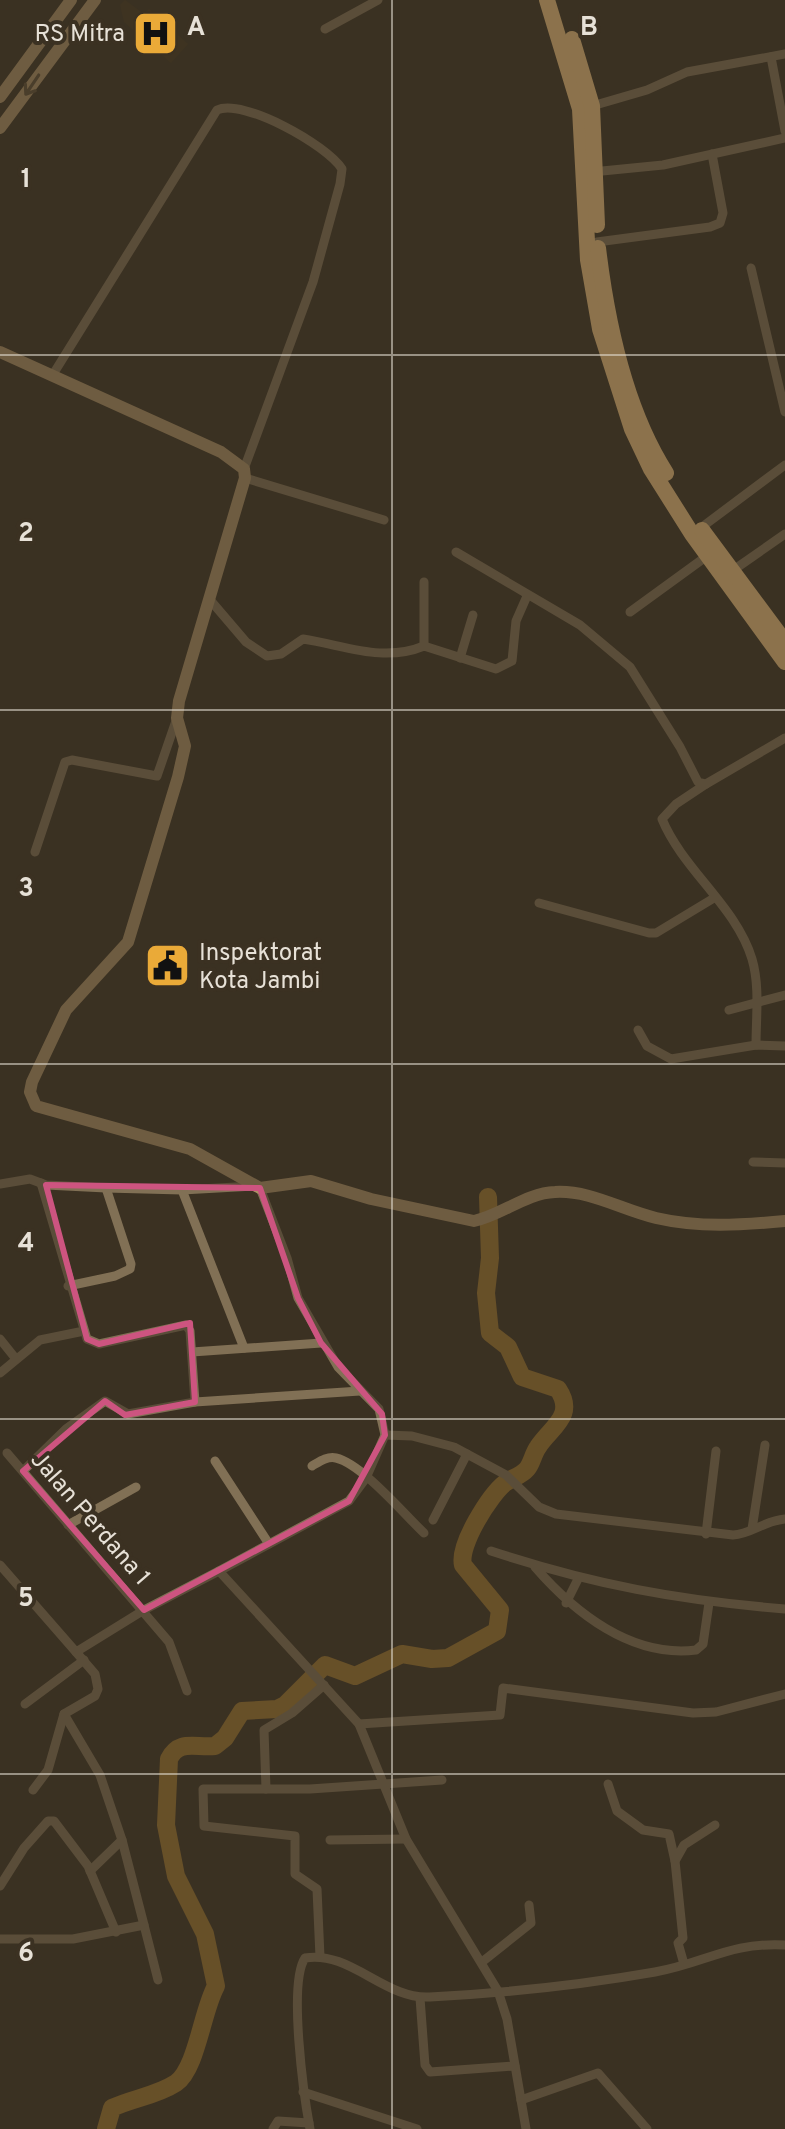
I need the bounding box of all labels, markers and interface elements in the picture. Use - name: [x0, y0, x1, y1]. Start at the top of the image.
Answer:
- hospital icon: RS Mitra: [132, 9, 180, 57]
- text: A: [187, 12, 205, 45]
- text: B: [580, 12, 598, 45]
- place label: RS Mitra: [34, 20, 125, 50]
- one-way arrow: [23, 73, 39, 96]
- text: 1: [21, 164, 31, 197]
- text: 2: [18, 518, 34, 551]
- text: 3: [18, 873, 34, 906]
- place label: Inspektorat Kota Jambi: [199, 939, 322, 997]
- public building icon: Inspektorat Kota Jambi: [144, 942, 192, 990]
- text: 4: [18, 1228, 34, 1261]
- street label: Jalan Perdana 1: [23, 1446, 156, 1593]
- text: 5: [18, 1583, 34, 1616]
- text: 6: [18, 1938, 34, 1971]

